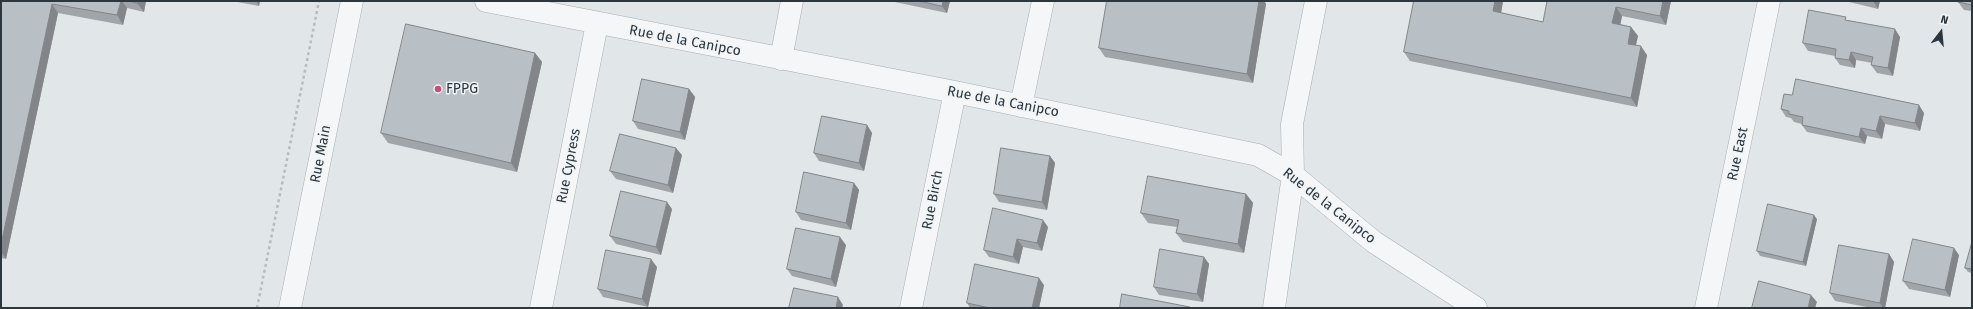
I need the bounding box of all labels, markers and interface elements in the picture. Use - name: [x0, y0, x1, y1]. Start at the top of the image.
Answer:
- north arrow: [1921, 12, 1961, 52]
- text: N: [1939, 13, 1950, 27]
- street label: Rue de la Canipco: [628, 22, 742, 60]
- place label: FPPG: [446, 81, 478, 97]
- street label: Rue de la Canipco: [946, 83, 1060, 121]
- marker: FPPG: [433, 84, 443, 94]
- street label: Rue Main: [307, 124, 335, 184]
- street label: Rue East: [1724, 126, 1752, 182]
- street label: Rue Cypress: [554, 127, 584, 205]
- street label: Rue de la Canipco: [1279, 164, 1379, 248]
- street label: Rue Birch: [919, 169, 947, 231]

